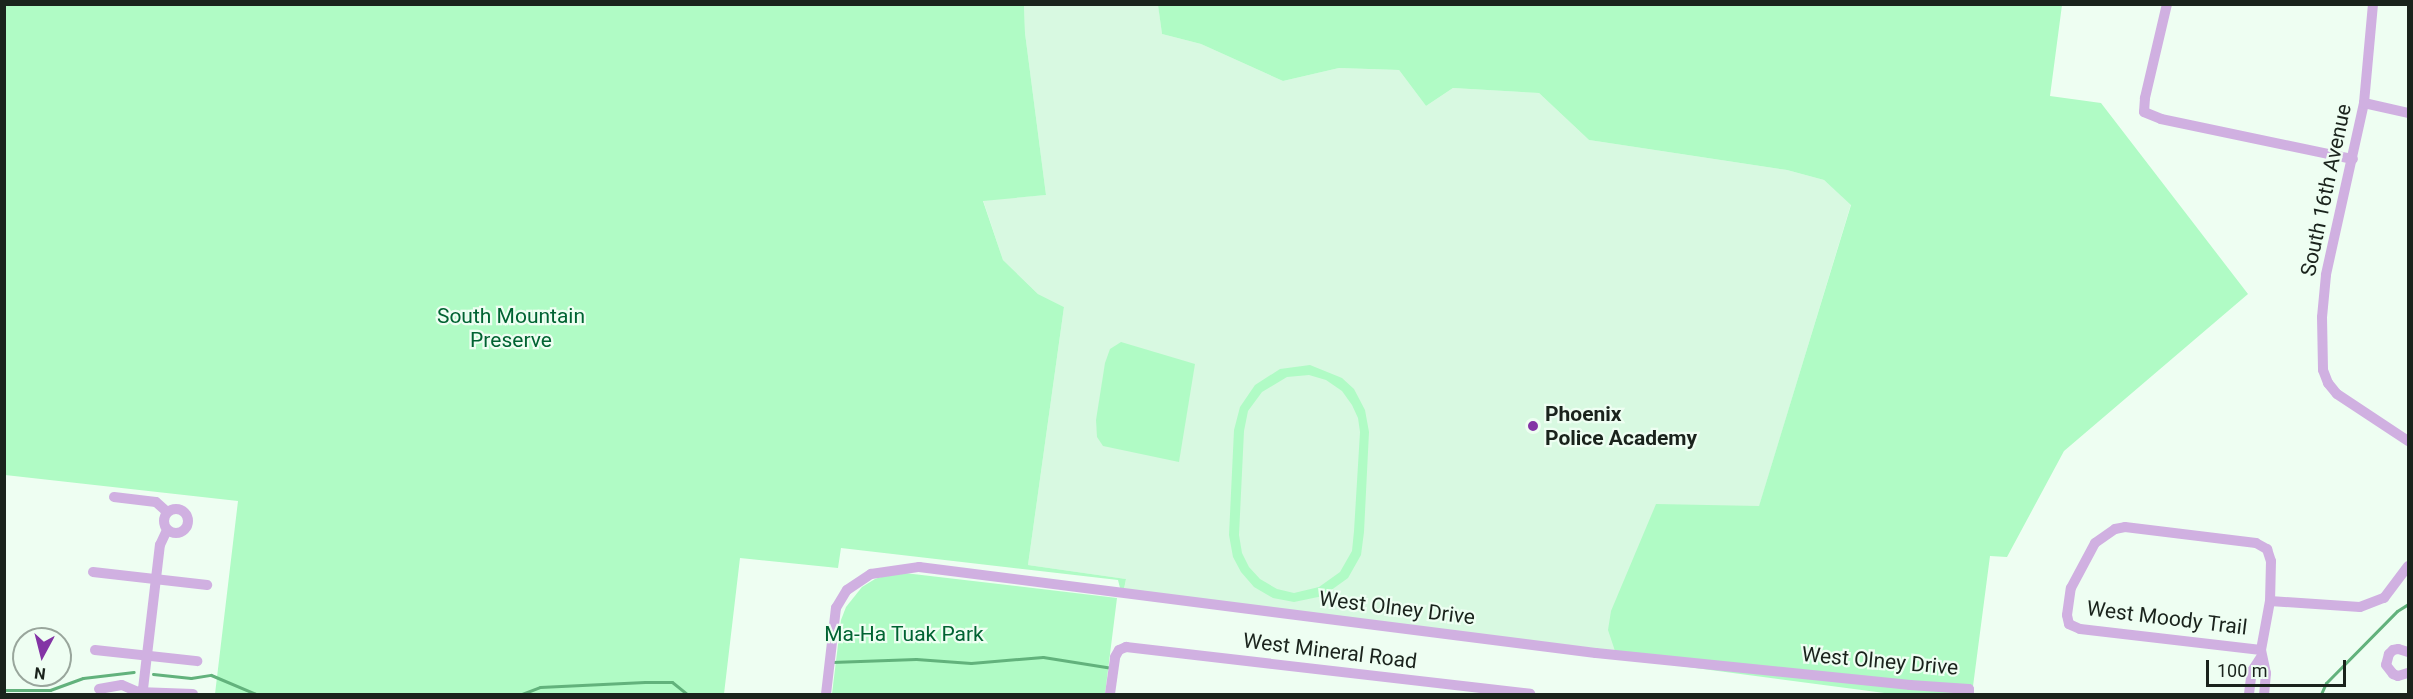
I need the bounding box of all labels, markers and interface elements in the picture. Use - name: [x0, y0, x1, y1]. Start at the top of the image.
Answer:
- street label: South 16th Avenue: [2295, 102, 2357, 278]
- park label: South Mountain Preserve: [437, 303, 585, 353]
- place label: Phoenix Police Academy: [1545, 401, 1697, 451]
- marker: Phoenix Police Academy: [1526, 419, 1540, 433]
- street label: West Olney Drive: [1318, 586, 1476, 630]
- street label: West Moody Trail: [2085, 596, 2249, 640]
- park label: Ma-Ha Tuak Park: [824, 621, 984, 647]
- north arrow: [12, 627, 72, 687]
- street label: West Mineral Road: [1242, 628, 1418, 674]
- street label: West Olney Drive: [1801, 642, 1959, 680]
- scale bar: [2209, 648, 2348, 686]
- text: 100 m: [2217, 660, 2268, 681]
- text: N: [33, 663, 47, 683]

